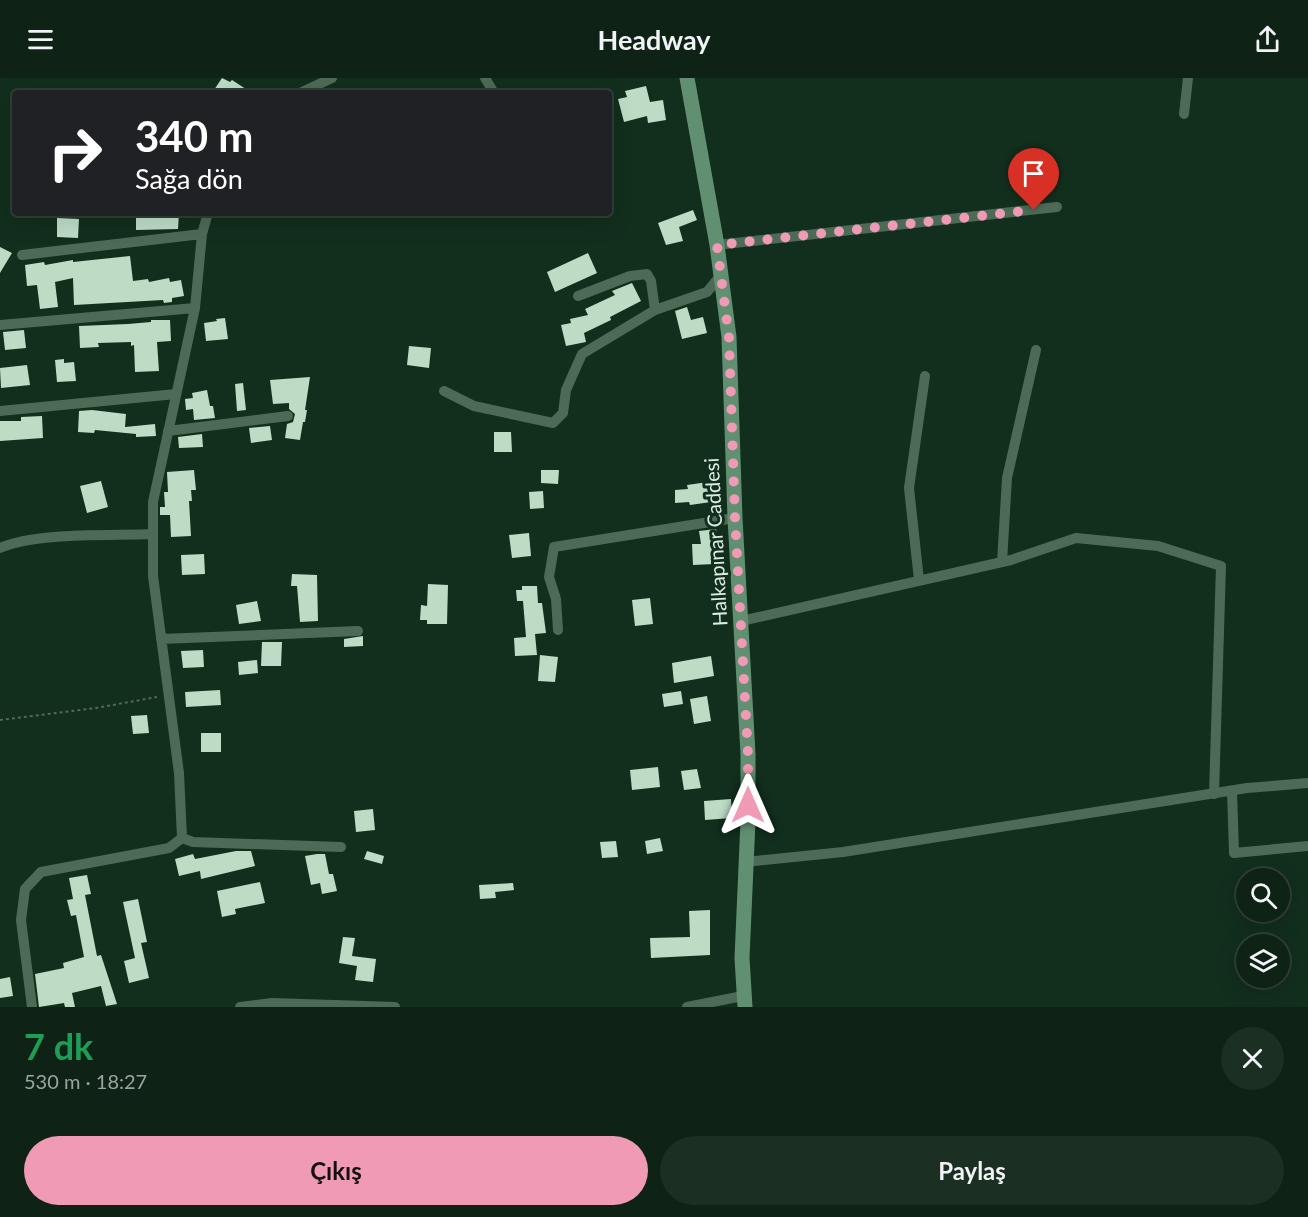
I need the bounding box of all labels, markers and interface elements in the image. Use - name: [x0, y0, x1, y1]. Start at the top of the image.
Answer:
- icon: menu: [24, 23, 57, 56]
- text: Headway: [598, 23, 710, 56]
- icon: share: [1251, 23, 1284, 56]
- text: 340 m: [135, 111, 253, 161]
- icon: right: [36, 114, 114, 192]
- pin: [1008, 148, 1059, 210]
- icon: arrive: [1017, 157, 1050, 190]
- text: Sağa dön: [135, 162, 243, 195]
- street label: Halkapınar Caddesi: [699, 457, 731, 627]
- position arrow: [716, 773, 780, 837]
- map controls: [1236, 868, 1290, 988]
- button: search: [1236, 868, 1290, 922]
- button: layers: [1236, 934, 1290, 988]
- text: 7 dk: [24, 1024, 93, 1068]
- button: close: [1221, 1027, 1284, 1090]
- text: 530 m · 18:27: [24, 1069, 147, 1093]
- button: Çıkış: [24, 1136, 648, 1205]
- button: Paylaş: [660, 1136, 1284, 1205]

